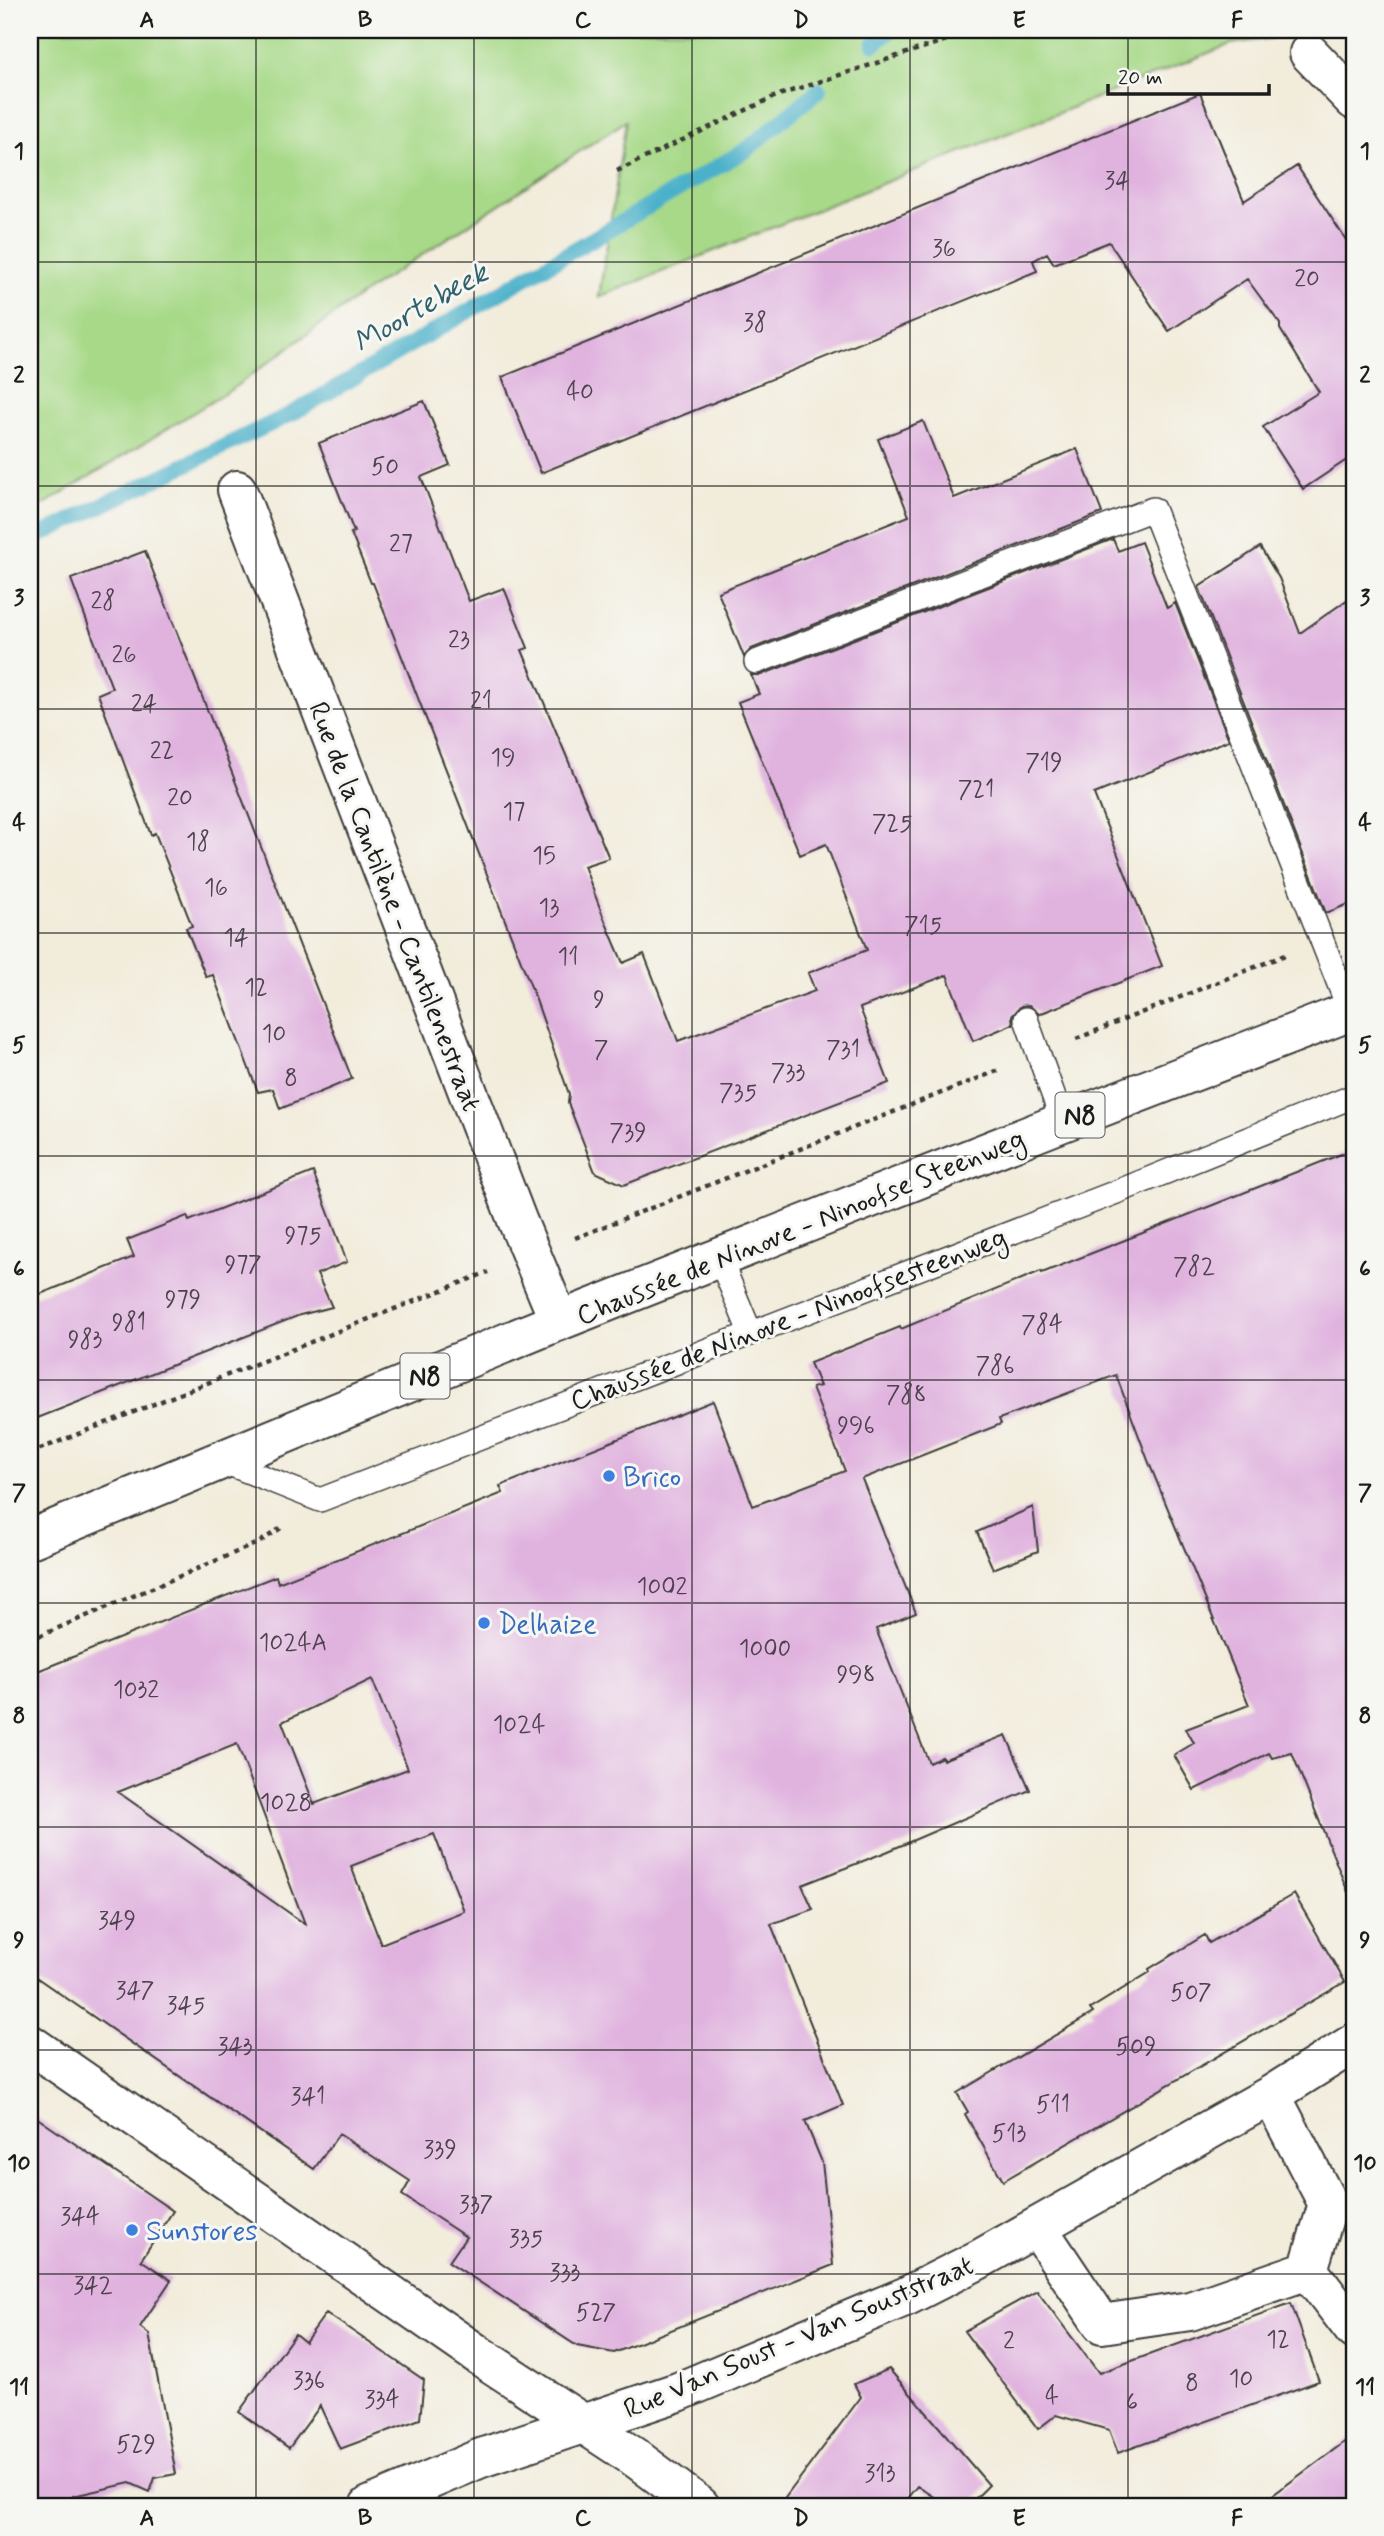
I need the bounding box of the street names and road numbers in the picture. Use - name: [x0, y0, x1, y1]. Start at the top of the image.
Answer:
- street label: Rue de la Cantilène - Cantilenestraat: [298, 697, 489, 1117]
- road number: N8: [1056, 1092, 1104, 1138]
- street label: Chaussée de Ninove - Ninoofse Steenweg: [571, 1121, 1031, 1337]
- street label: Chaussée de Ninove - Ninoofsesteenweg: [566, 1220, 1013, 1423]
- road number: N8: [400, 1354, 450, 1399]
- street label: Rue Van Soust - Van Souststraat: [618, 2248, 980, 2429]

